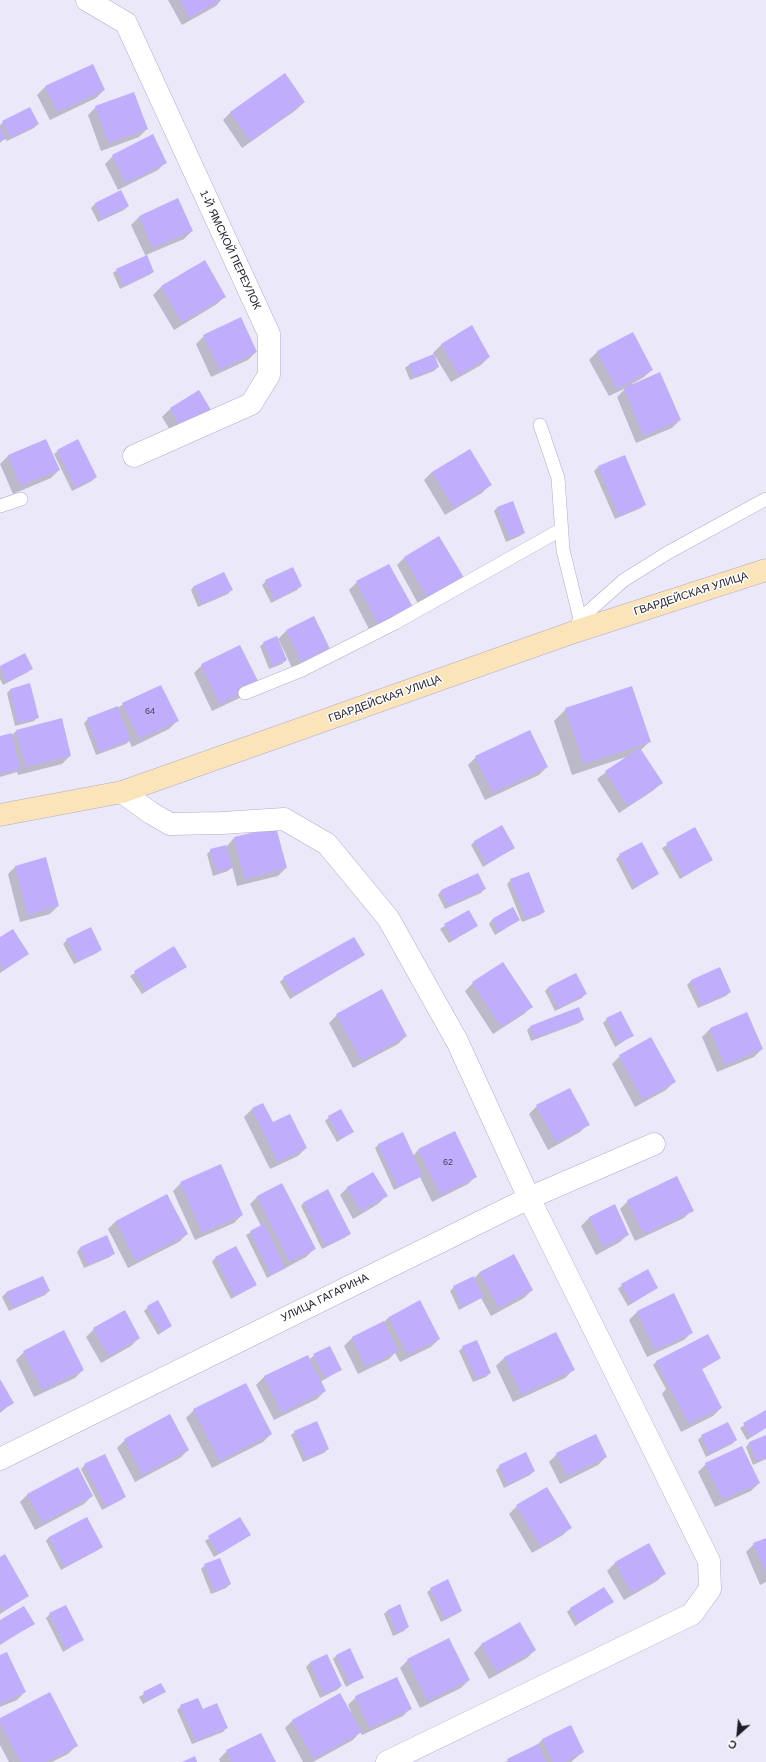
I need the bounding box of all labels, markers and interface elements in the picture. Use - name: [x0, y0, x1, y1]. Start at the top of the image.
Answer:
- street label: 1-Й ЯМСКОЙ ПЕРЕУЛОК: [196, 188, 264, 312]
- street label: ГВАРДЕЙСКАЯ УЛИЦА: [632, 569, 750, 619]
- street label: ГВАРДЕЙСКАЯ УЛИЦА: [327, 672, 443, 726]
- house number: 64: [145, 707, 155, 717]
- house number: 62: [443, 1158, 453, 1168]
- street label: УЛИЦА ГАГАРИНА: [279, 1271, 371, 1325]
- north arrow: [718, 1714, 758, 1754]
- text: С: [726, 1738, 739, 1752]

